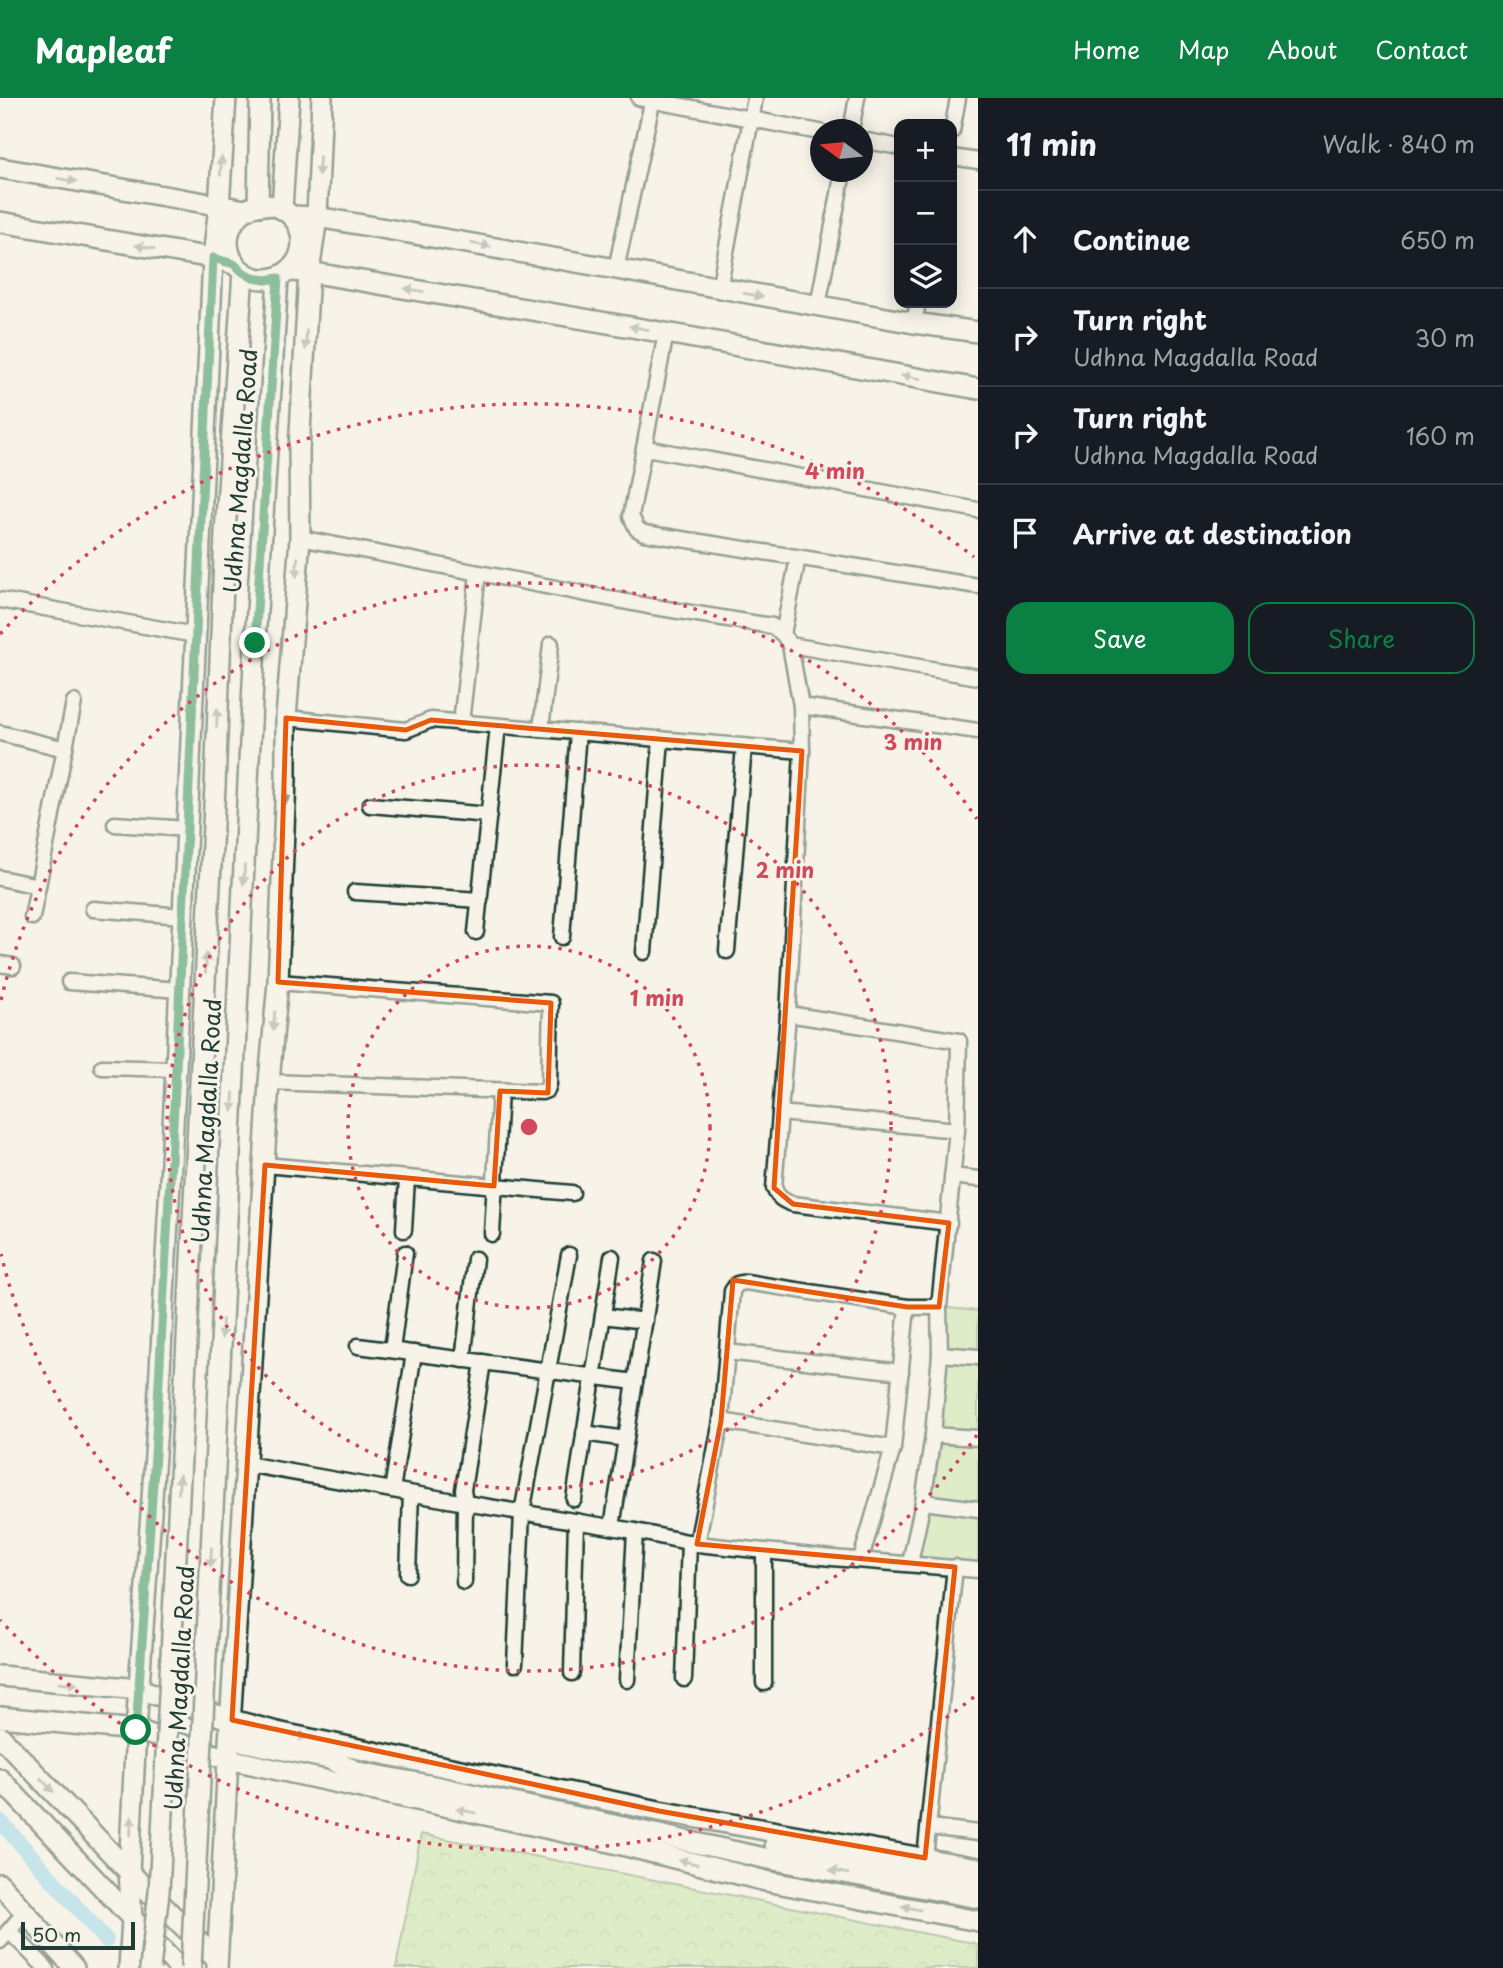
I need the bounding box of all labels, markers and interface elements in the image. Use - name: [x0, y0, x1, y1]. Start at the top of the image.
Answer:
- text: Mapleaf: [35, 24, 171, 74]
- text: Home: [1073, 31, 1140, 67]
- text: Map: [1178, 31, 1229, 67]
- text: About: [1267, 31, 1337, 67]
- text: Contact: [1375, 31, 1468, 67]
- north arrow: [810, 119, 873, 182]
- map controls: [894, 119, 957, 308]
- button: +: [894, 119, 957, 182]
- text: 11 min: [1006, 121, 1097, 166]
- text: Walk · 840 m: [1323, 126, 1475, 161]
- one-way arrow: [216, 154, 227, 176]
- one-way arrow: [314, 155, 325, 177]
- one-way arrow: [56, 174, 78, 185]
- button: −: [894, 182, 957, 245]
- icon: ahead: [1006, 220, 1044, 258]
- text: Continue: [1073, 220, 1190, 259]
- text: 650 m: [1400, 222, 1475, 257]
- one-way arrow: [470, 240, 492, 251]
- one-way arrow: [134, 241, 156, 252]
- button: layers: [894, 245, 957, 308]
- one-way arrow: [403, 284, 425, 295]
- one-way arrow: [742, 290, 764, 301]
- text: Turn right: [1073, 300, 1207, 339]
- icon: right: [1006, 318, 1044, 356]
- text: 30 m: [1414, 320, 1475, 355]
- one-way arrow: [628, 322, 650, 333]
- one-way arrow: [300, 329, 311, 351]
- text: Udhna Magdalla Road: [1073, 339, 1319, 374]
- street label: Udhna Magdalla Road: [213, 347, 266, 595]
- one-way arrow: [900, 371, 922, 382]
- text: Turn right: [1073, 398, 1207, 437]
- icon: right: [1006, 416, 1044, 454]
- text: 160 m: [1406, 418, 1475, 453]
- text: Udhna Magdalla Road: [1073, 437, 1319, 472]
- text: 4 min: [805, 454, 865, 486]
- icon: arrive: [1006, 514, 1044, 552]
- text: Arrive at destination: [1073, 514, 1352, 553]
- one-way arrow: [291, 556, 302, 578]
- button: Save: [1006, 602, 1234, 674]
- button: Share: [1248, 602, 1475, 674]
- route end: [239, 627, 270, 658]
- one-way arrow: [212, 707, 223, 729]
- text: 3 min: [883, 725, 943, 757]
- one-way arrow: [280, 783, 291, 805]
- text: 2 min: [756, 853, 814, 885]
- one-way arrow: [238, 864, 249, 886]
- one-way arrow: [200, 952, 211, 974]
- text: 1 min: [630, 981, 684, 1013]
- street label: Udhna Magdalla Road: [182, 997, 229, 1244]
- one-way arrow: [269, 1011, 280, 1033]
- one-way arrow: [227, 1091, 238, 1113]
- centre of rings: [517, 1115, 541, 1139]
- one-way arrow: [216, 1319, 227, 1341]
- one-way arrow: [174, 1473, 185, 1495]
- one-way arrow: [205, 1546, 216, 1568]
- street label: Udhna Magdalla Road: [155, 1564, 202, 1811]
- one-way arrow: [57, 1677, 79, 1688]
- route start: [120, 1714, 151, 1745]
- one-way arrow: [287, 1731, 309, 1742]
- one-way arrow: [38, 1776, 54, 1793]
- one-way arrow: [455, 1806, 477, 1817]
- one-way arrow: [126, 1815, 137, 1837]
- one-way arrow: [677, 1856, 699, 1867]
- one-way arrow: [828, 1866, 850, 1877]
- one-way arrow: [900, 1903, 922, 1914]
- scale bar: [21, 1919, 135, 1951]
- text: 50 m: [32, 1920, 81, 1948]

